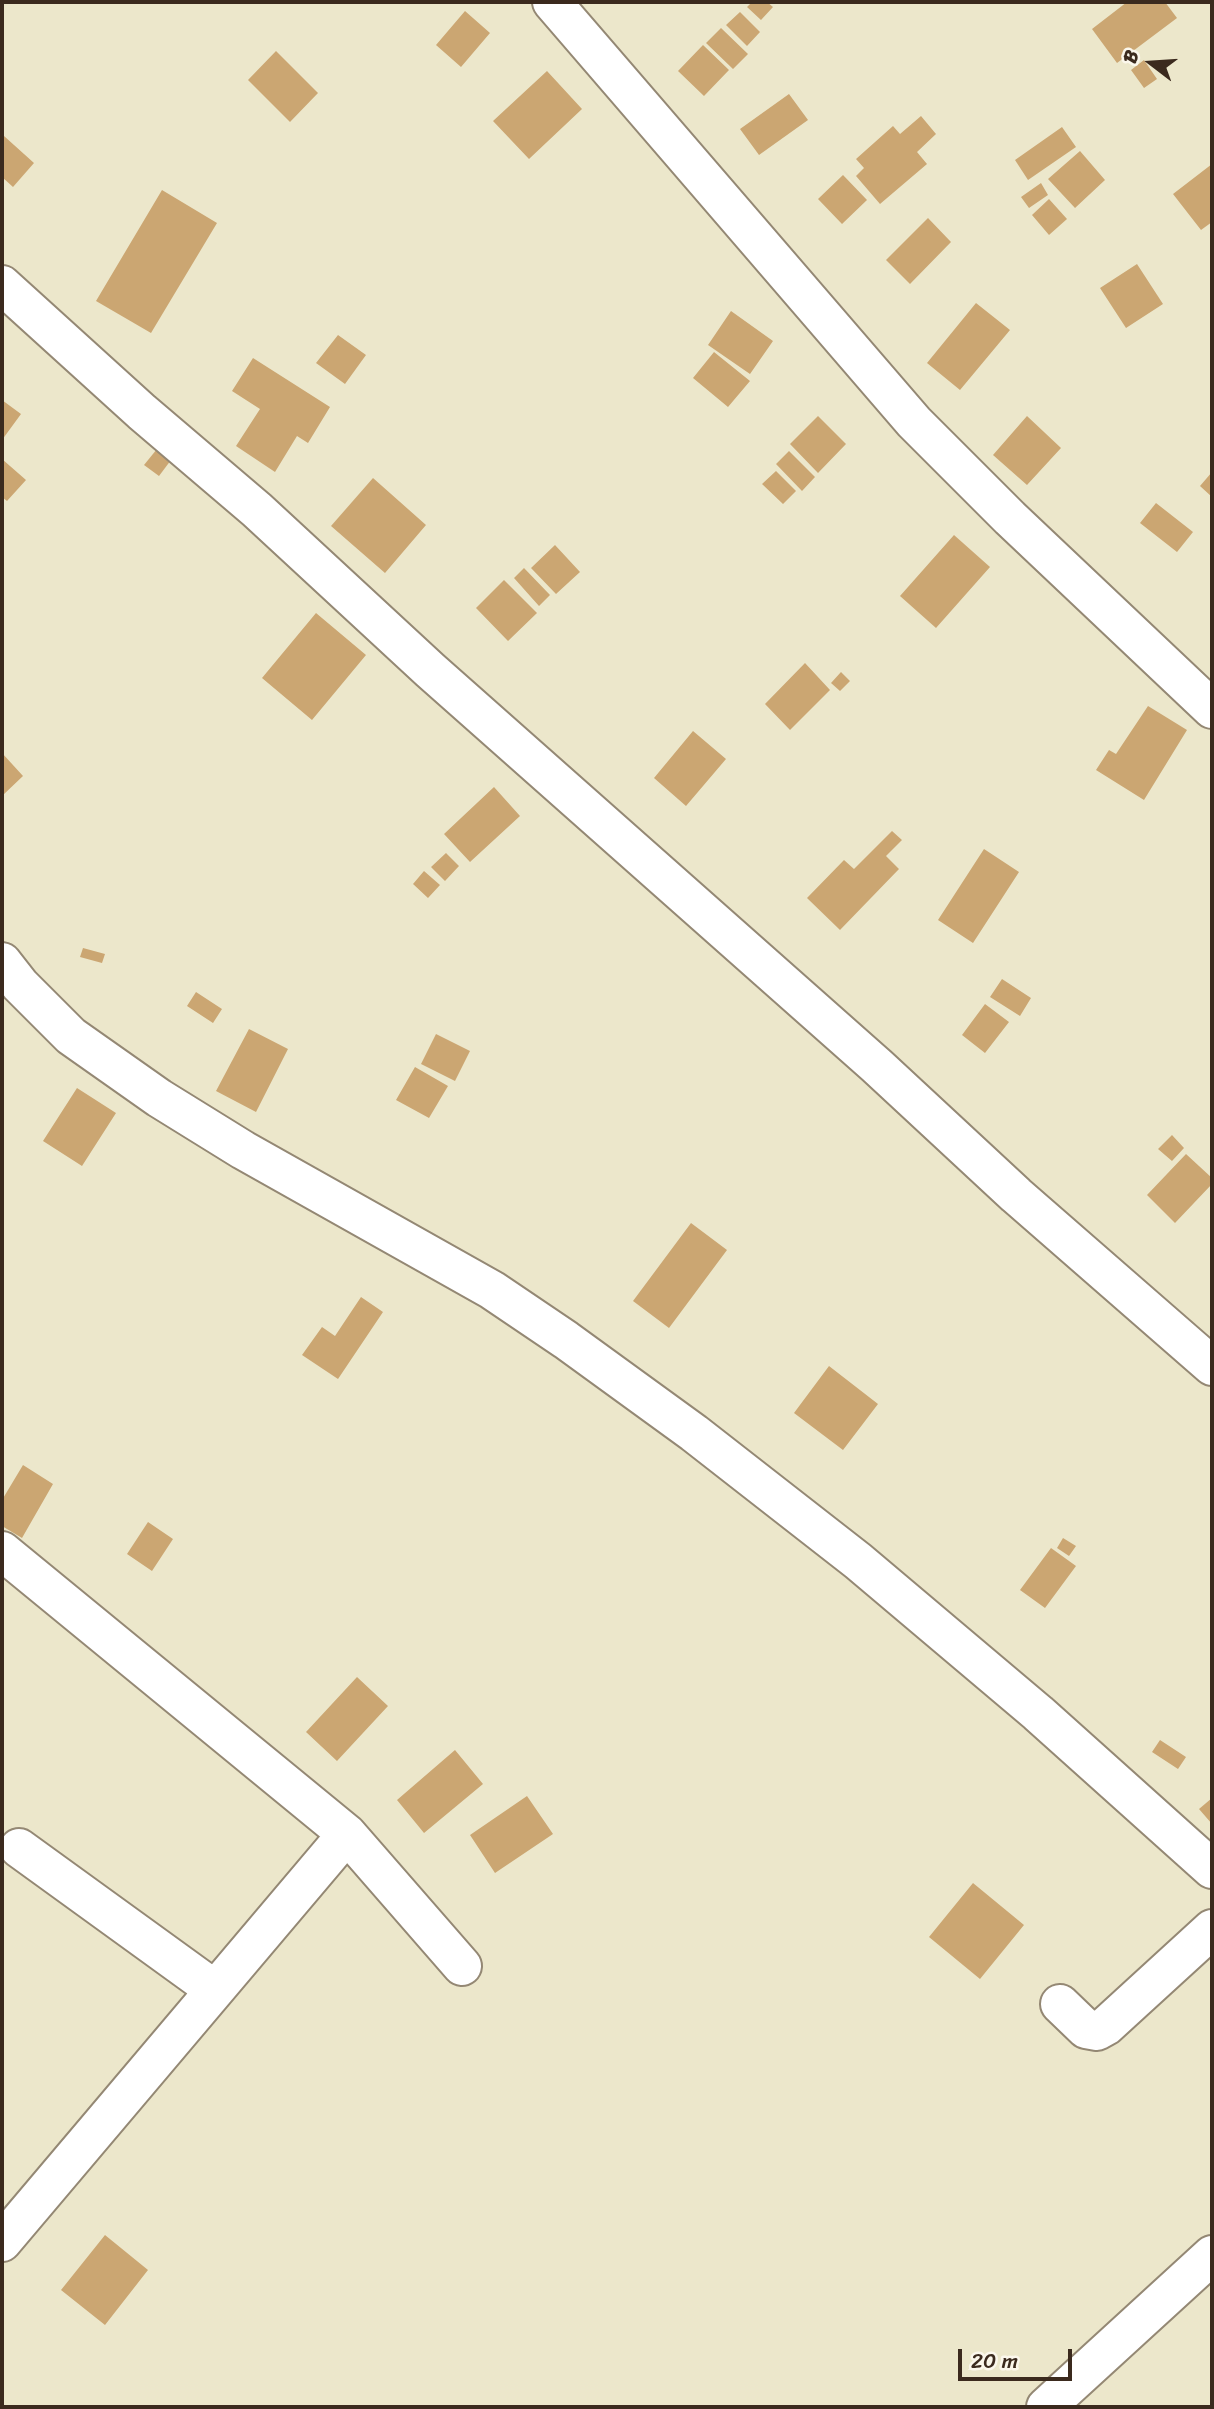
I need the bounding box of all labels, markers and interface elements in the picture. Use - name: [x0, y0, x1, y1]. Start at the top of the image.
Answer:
- north arrow: [1116, 28, 1186, 98]
- text: B: [1113, 46, 1148, 67]
- scale bar: [962, 2336, 1076, 2380]
- text: 20 m: [971, 2342, 1018, 2380]

